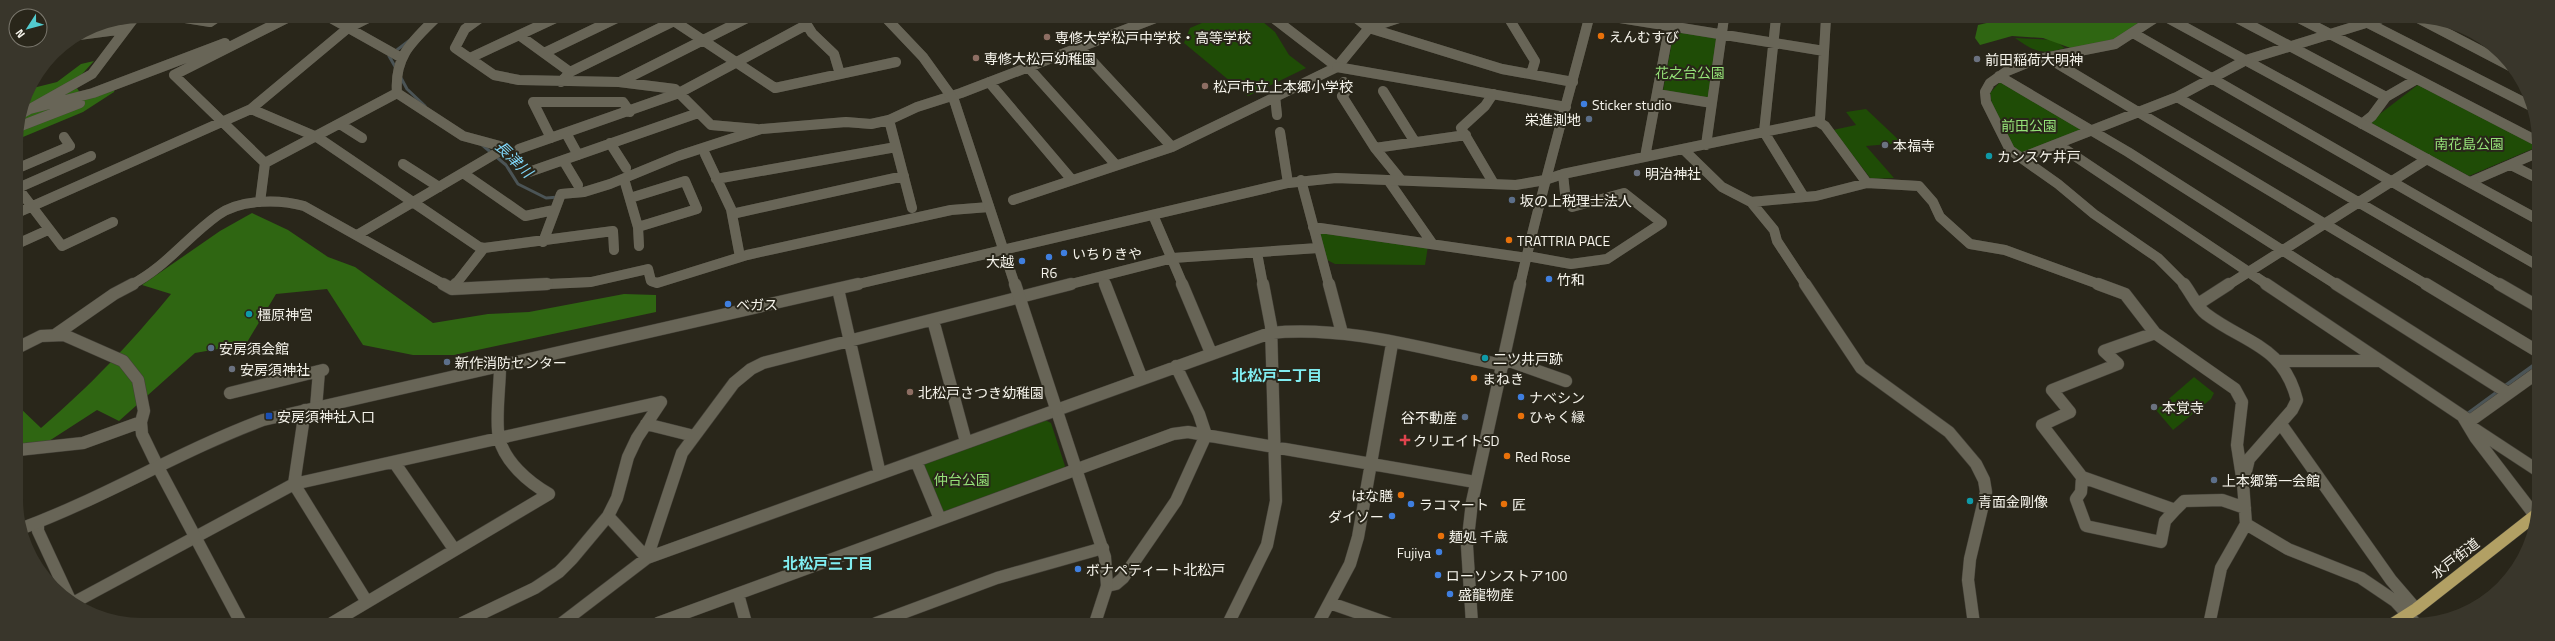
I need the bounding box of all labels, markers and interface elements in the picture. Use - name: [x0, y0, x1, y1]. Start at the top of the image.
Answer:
- north arrow: [8, 8, 48, 48]
- text: N: [11, 26, 29, 42]
- place label: えんむすび: [1609, 26, 1679, 47]
- place label: 専修大学松戸中学校・高等学校: [1055, 27, 1251, 48]
- marker: えんむすび: [1596, 31, 1606, 41]
- marker: 専修大学松戸中学校・高等学校: [1042, 32, 1052, 42]
- place label: 専修大松戸幼稚園: [984, 48, 1096, 69]
- place label: 前田稲荷大明神: [1985, 49, 2083, 70]
- marker: 専修大松戸幼稚園: [971, 53, 981, 63]
- marker: 前田稲荷大明神: [1972, 54, 1982, 64]
- park label: 花之台公園: [1655, 62, 1725, 83]
- place label: 松戸市立上本郷小学校: [1213, 76, 1353, 97]
- marker: 松戸市立上本郷小学校: [1200, 81, 1210, 91]
- place label: Sticker studio: [1592, 94, 1672, 115]
- marker: Sticker studio: [1579, 99, 1589, 109]
- place label: 栄進測地: [1525, 109, 1581, 130]
- marker: 栄進測地: [1584, 114, 1594, 124]
- park label: 前田公園: [2001, 115, 2057, 136]
- park label: 南花島公園: [2434, 133, 2504, 154]
- water label: 長津川: [490, 135, 540, 184]
- place label: 本福寺: [1893, 135, 1935, 156]
- marker: 本福寺: [1880, 140, 1890, 150]
- place label: カンスケ井戸: [1997, 146, 2081, 167]
- marker: カンスケ井戸: [1984, 151, 1994, 161]
- place label: 明治神社: [1645, 163, 1701, 184]
- marker: 明治神社: [1632, 168, 1642, 178]
- place label: 坂の上税理士法人: [1520, 190, 1632, 211]
- marker: 坂の上税理士法人: [1507, 195, 1517, 205]
- place label: TRATTRIA PACE: [1517, 230, 1610, 251]
- marker: TRATTRIA PACE: [1504, 235, 1514, 245]
- place label: いちりきや: [1072, 243, 1142, 264]
- marker: いちりきや: [1059, 248, 1069, 258]
- place label: 大越: [986, 251, 1014, 272]
- marker: R6: [1044, 252, 1054, 262]
- marker: 大越: [1017, 256, 1027, 266]
- place label: R6: [1041, 262, 1057, 283]
- place label: 竹和: [1557, 269, 1585, 290]
- marker: 竹和: [1544, 274, 1554, 284]
- place label: ベガス: [736, 294, 778, 315]
- marker: ベガス: [723, 299, 733, 309]
- place label: 橿原神宮: [257, 304, 313, 325]
- marker: 橿原神宮: [244, 309, 254, 319]
- place label: 安房須会館: [219, 338, 289, 359]
- marker: 安房須会館: [206, 343, 216, 353]
- place label: 二ツ井戸跡: [1493, 348, 1563, 369]
- place label: 新作消防センター: [455, 352, 567, 373]
- marker: 二ツ井戸跡: [1480, 353, 1490, 363]
- marker: 新作消防センター: [442, 357, 452, 367]
- place label: 安房須神社: [240, 359, 310, 380]
- marker: 安房須神社: [227, 364, 237, 374]
- district label: 北松戸二丁目: [1232, 364, 1322, 387]
- place label: まねき: [1482, 368, 1524, 389]
- marker: まねき: [1469, 373, 1479, 383]
- place label: 北松戸さつき幼稚園: [918, 382, 1044, 403]
- marker: 北松戸さつき幼稚園: [905, 387, 915, 397]
- place label: ナベシン: [1529, 387, 1585, 408]
- marker: ナベシン: [1516, 392, 1526, 402]
- place label: 本覚寺: [2162, 397, 2204, 418]
- marker: 本覚寺: [2149, 402, 2159, 412]
- place label: 安房須神社入口: [277, 406, 375, 427]
- place label: ひゃく縁: [1529, 406, 1585, 427]
- place label: 谷不動産: [1401, 407, 1457, 428]
- marker: 安房須神社入口: [264, 411, 274, 421]
- marker: ひゃく縁: [1516, 411, 1526, 421]
- marker: 谷不動産: [1460, 412, 1470, 422]
- place label: クリエイトSD: [1413, 430, 1500, 451]
- marker: クリエイトSD: [1400, 435, 1410, 445]
- place label: Red Rose: [1515, 446, 1571, 467]
- marker: Red Rose: [1502, 451, 1512, 461]
- park label: 仲台公園: [934, 469, 990, 490]
- place label: 上本郷第一会館: [2222, 470, 2320, 491]
- marker: 上本郷第一会館: [2209, 475, 2219, 485]
- place label: はな膳: [1351, 485, 1393, 506]
- marker: はな膳: [1396, 490, 1406, 500]
- place label: 青面金剛像: [1978, 491, 2048, 512]
- place label: ラコマート: [1419, 494, 1489, 515]
- place label: 匠: [1512, 494, 1526, 515]
- marker: 青面金剛像: [1965, 496, 1975, 506]
- marker: ラコマート: [1406, 499, 1416, 509]
- marker: 匠: [1499, 499, 1509, 509]
- place label: ダイソー: [1328, 506, 1384, 527]
- marker: ダイソー: [1387, 511, 1397, 521]
- place label: 麺処 千歳: [1449, 526, 1508, 547]
- marker: 麺処 千歳: [1436, 531, 1446, 541]
- street label: 水戸街道: [2426, 532, 2484, 584]
- place label: Fujiya: [1397, 542, 1431, 563]
- marker: Fujiya: [1434, 547, 1444, 557]
- district label: 北松戸三丁目: [783, 552, 873, 575]
- place label: ボナペティート北松戸: [1086, 559, 1225, 580]
- marker: ボナペティート北松戸: [1073, 564, 1083, 574]
- place label: ローソンストア100: [1446, 565, 1567, 586]
- marker: ローソンストア100: [1433, 570, 1443, 580]
- place label: 盛龍物産: [1458, 584, 1514, 605]
- marker: 盛龍物産: [1445, 589, 1455, 599]

